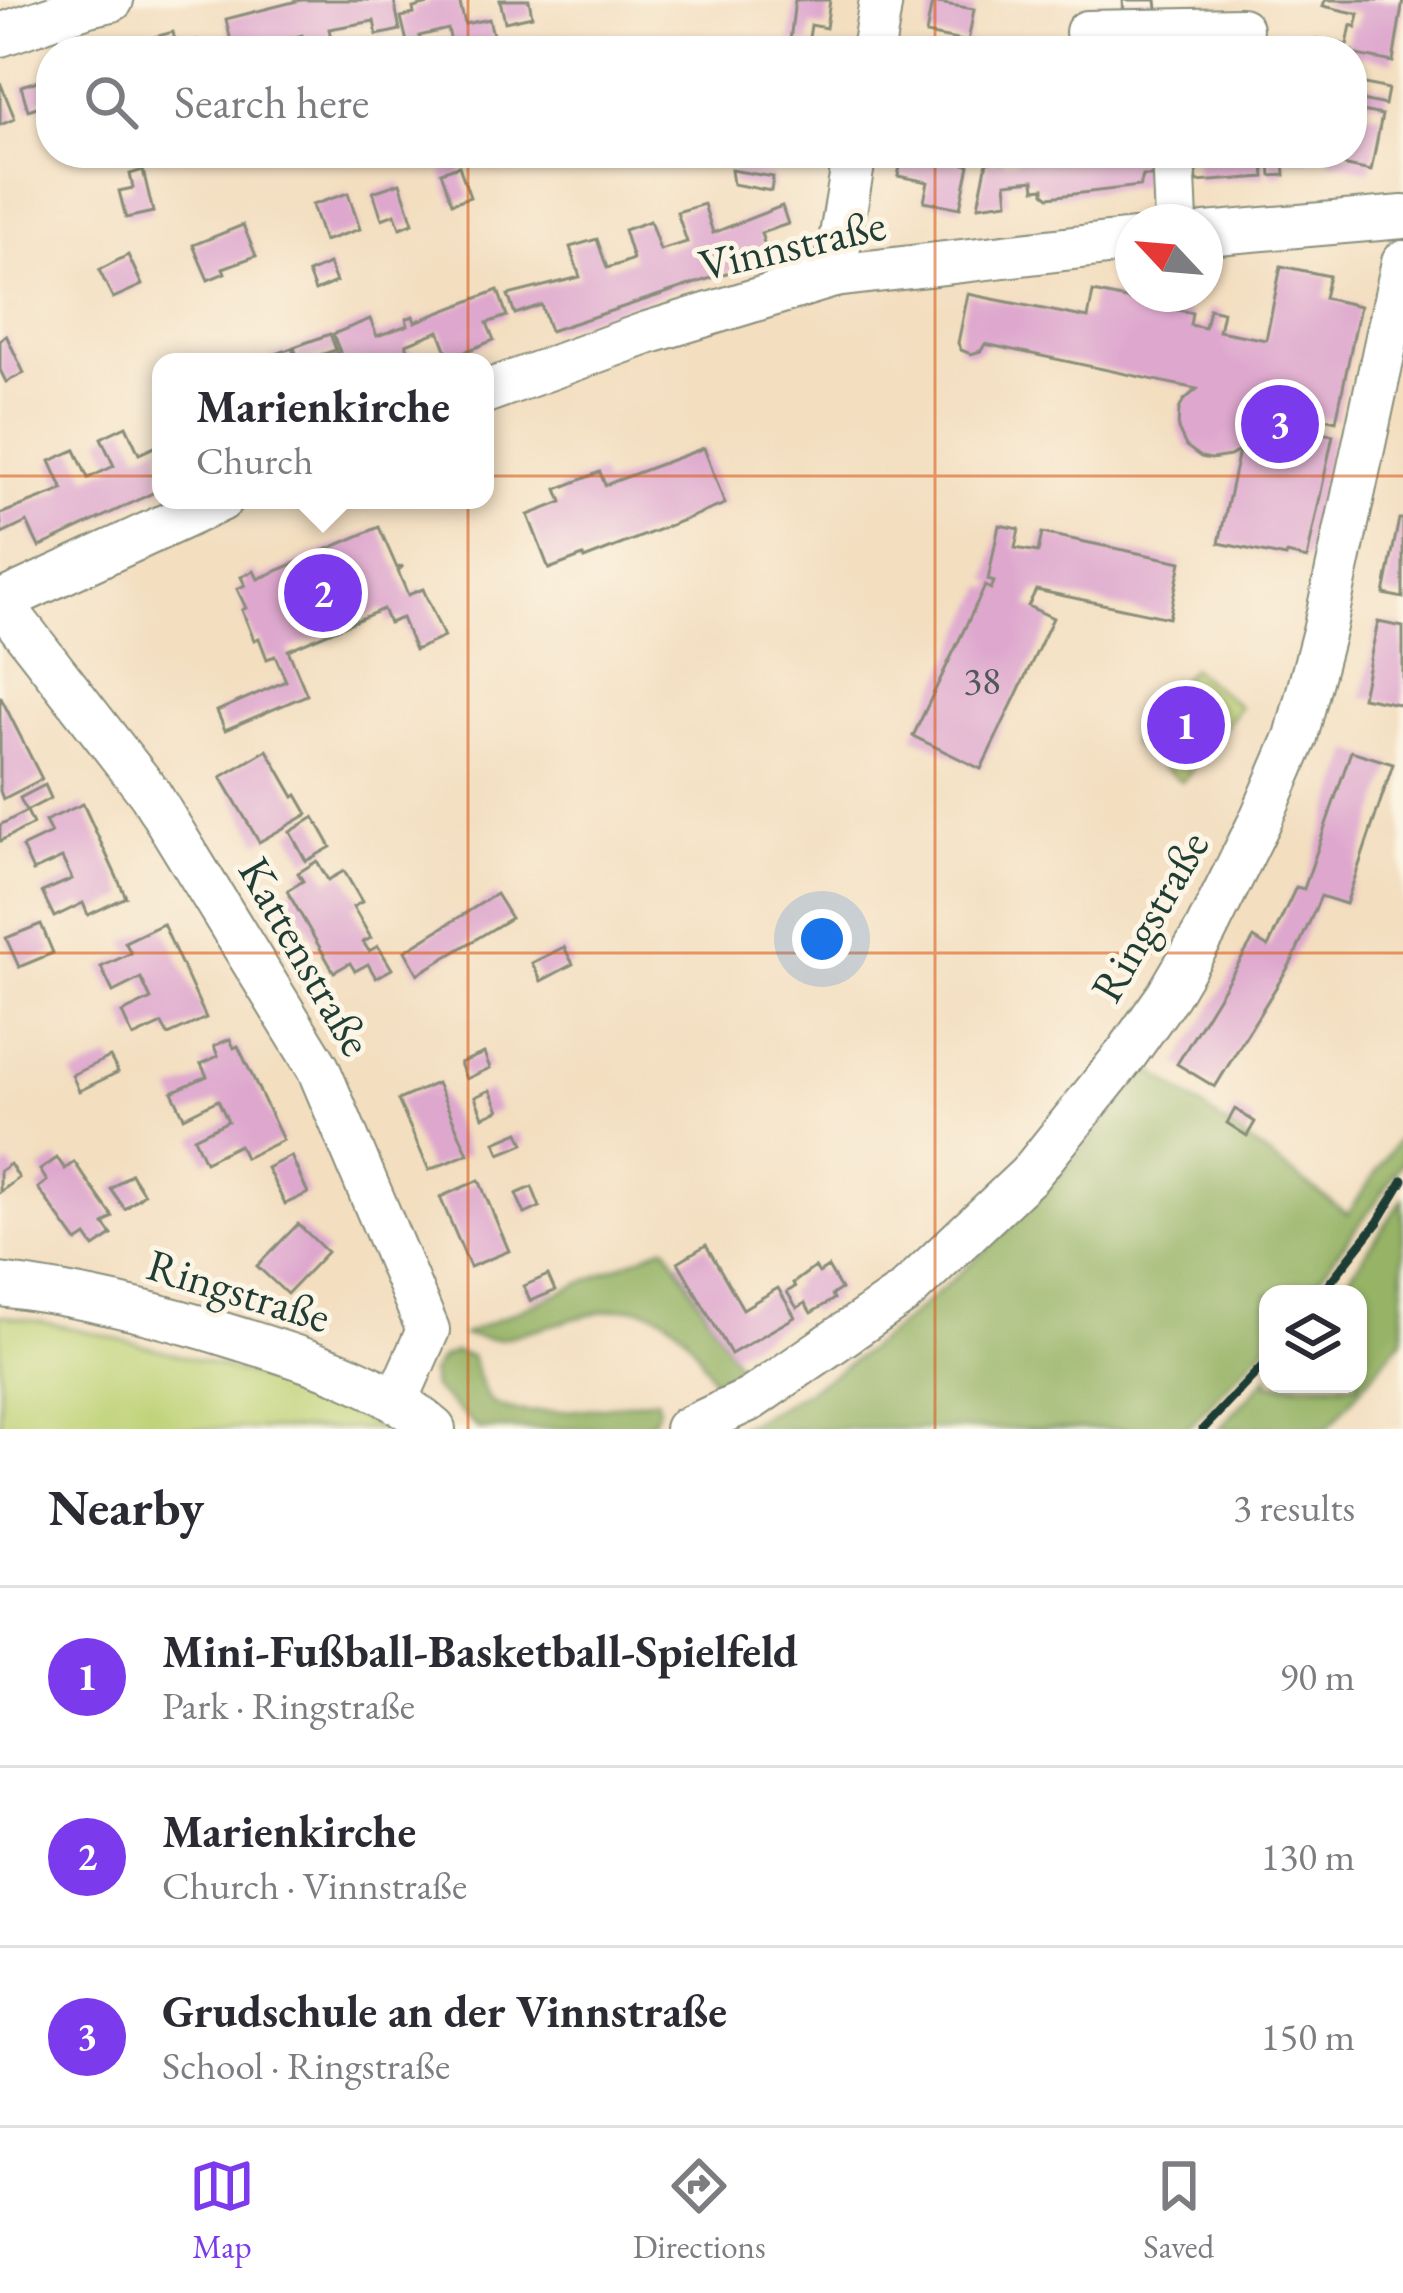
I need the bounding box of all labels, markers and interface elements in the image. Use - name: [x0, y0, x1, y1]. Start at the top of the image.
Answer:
- search box: [36, 36, 1367, 168]
- icon: search: [78, 69, 144, 135]
- text: Search here: [174, 73, 369, 131]
- street label: Vinnstraße: [693, 194, 891, 294]
- north arrow: [1115, 204, 1223, 312]
- popup: [152, 353, 494, 509]
- text: Marienkirche: [196, 377, 450, 435]
- pin: 3: [1241, 379, 1319, 469]
- text: Church: [196, 435, 313, 486]
- pin: 2: [284, 548, 362, 638]
- house number: 38: [963, 655, 1001, 706]
- pin: 1: [1147, 680, 1225, 770]
- street label: Ringstraße: [1077, 820, 1221, 1012]
- street label: Kattenstraße: [226, 846, 386, 1066]
- your location: [792, 909, 852, 969]
- street label: Ringstraße: [140, 1235, 338, 1345]
- map controls: [1259, 1285, 1367, 1393]
- button: layers: [1259, 1285, 1367, 1393]
- text: Nearby: [48, 1474, 204, 1540]
- text: 3 results: [1233, 1482, 1355, 1533]
- text: Mini-Fußball-Basketball-Spielfeld: [162, 1622, 798, 1680]
- text: 1: [77, 1651, 97, 1702]
- text: 90 m: [1279, 1651, 1355, 1702]
- text: Park · Ringstraße: [162, 1680, 415, 1731]
- text: Marienkirche: [162, 1802, 416, 1860]
- text: 2: [77, 1831, 97, 1882]
- text: 130 m: [1261, 1831, 1355, 1882]
- text: Church · Vinnstraße: [162, 1860, 467, 1911]
- text: Grudschule an der Vinnstraße: [162, 1982, 727, 2040]
- text: 3: [77, 2011, 97, 2062]
- text: 150 m: [1261, 2011, 1355, 2062]
- text: School · Ringstraße: [162, 2040, 450, 2091]
- tab: Map: [189, 2153, 255, 2268]
- tab: Directions: [633, 2153, 766, 2268]
- tab: Saved: [1143, 2153, 1214, 2268]

